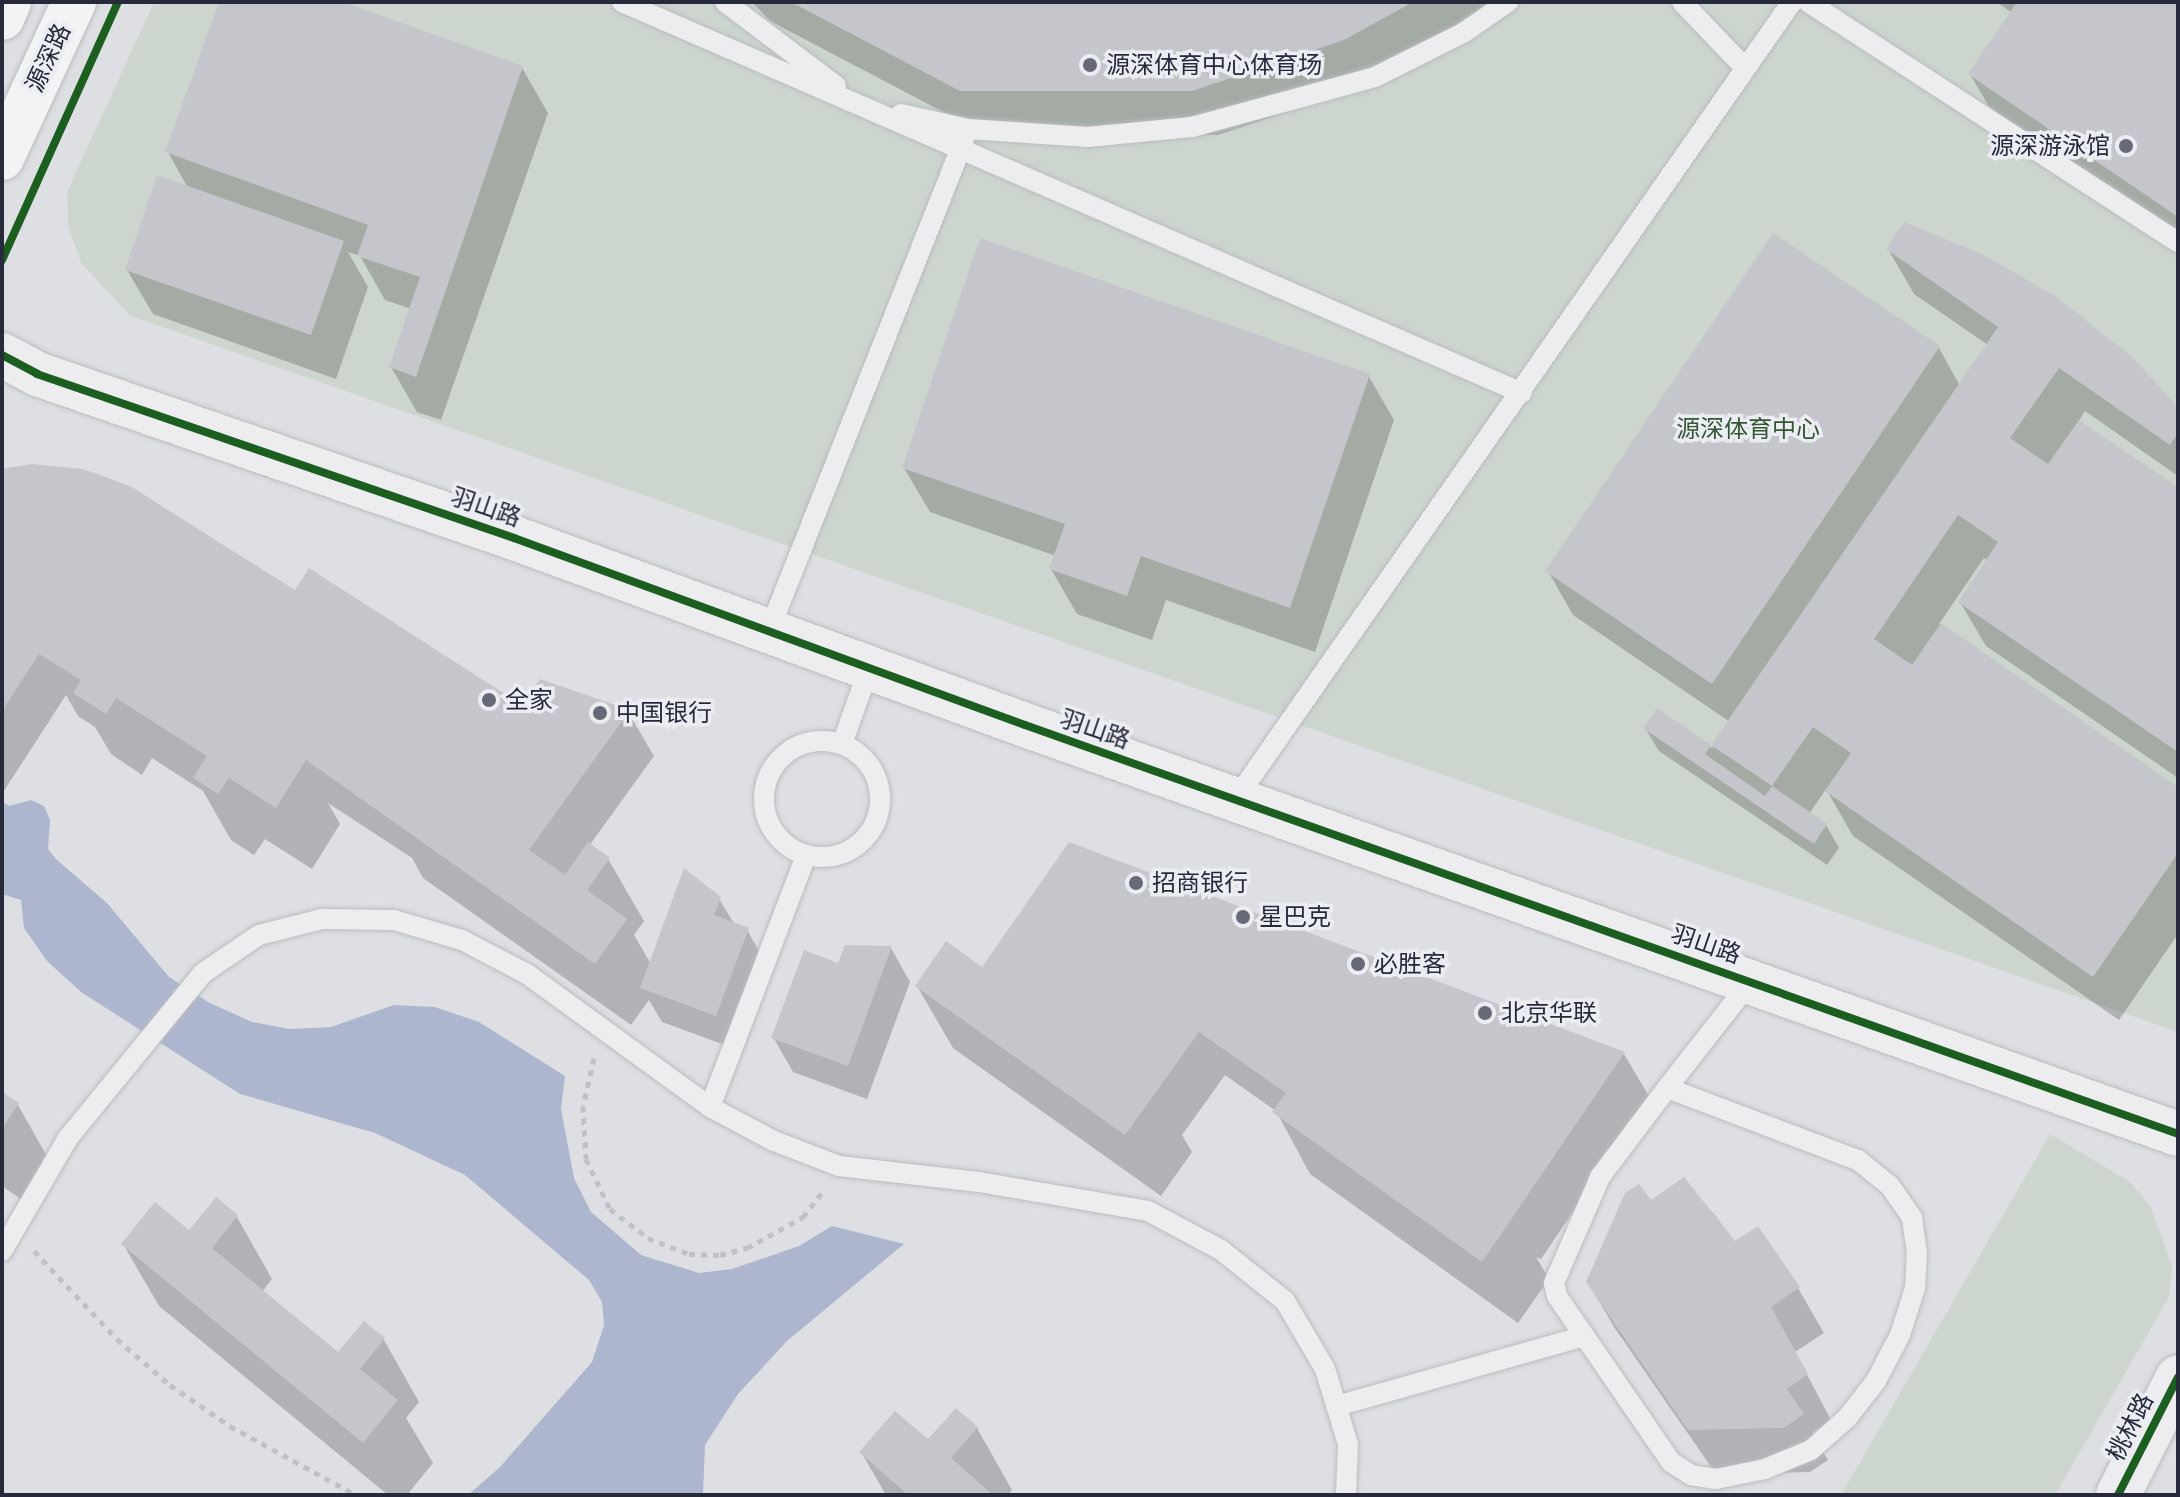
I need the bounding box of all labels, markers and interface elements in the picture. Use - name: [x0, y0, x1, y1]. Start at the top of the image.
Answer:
- street label: 源深路: [20, 19, 76, 97]
- place label: 源深体育中心体育场: [1106, 51, 1322, 79]
- marker: 源深体育中心体育场: [1081, 56, 1099, 74]
- place label: 源深游泳馆: [1990, 132, 2110, 160]
- marker: 源深游泳馆: [2117, 137, 2135, 155]
- park label: 源深体育中心: [1676, 415, 1820, 443]
- street label: 羽山路: [447, 482, 525, 532]
- place label: 全家: [505, 686, 553, 714]
- marker: 全家: [480, 691, 498, 709]
- place label: 中国银行: [616, 699, 712, 727]
- marker: 中国银行: [591, 704, 609, 722]
- street label: 羽山路: [1056, 704, 1134, 754]
- place label: 招商银行: [1152, 869, 1248, 897]
- marker: 招商银行: [1127, 874, 1145, 892]
- place label: 星巴克: [1259, 903, 1331, 931]
- marker: 星巴克: [1234, 908, 1252, 926]
- street label: 羽山路: [1667, 919, 1745, 969]
- place label: 必胜客: [1374, 950, 1446, 978]
- marker: 必胜客: [1349, 955, 1367, 973]
- place label: 北京华联: [1501, 999, 1597, 1027]
- marker: 北京华联: [1476, 1004, 1494, 1022]
- street label: 桃林路: [2101, 1388, 2159, 1466]

